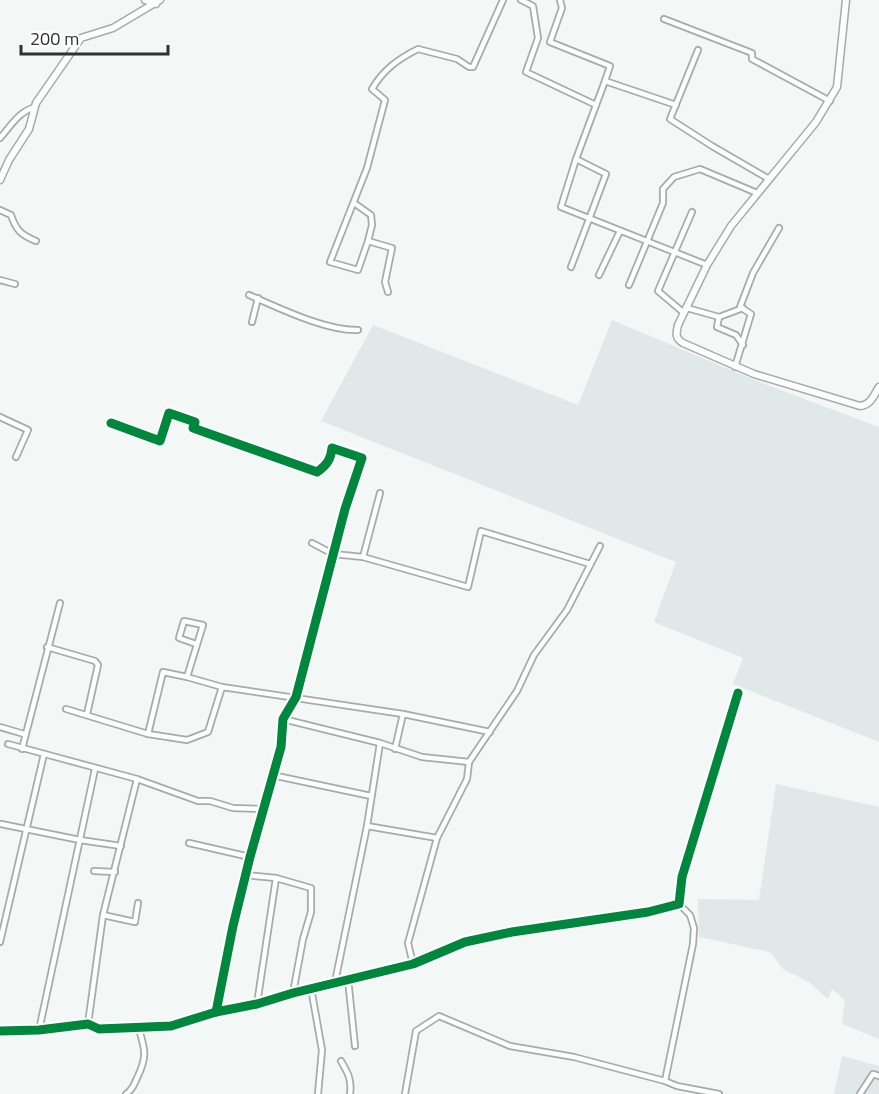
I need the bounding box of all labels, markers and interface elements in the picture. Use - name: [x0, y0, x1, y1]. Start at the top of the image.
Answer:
- scale bar: [21, 18, 168, 56]
- text: 200 m: [30, 25, 79, 52]

